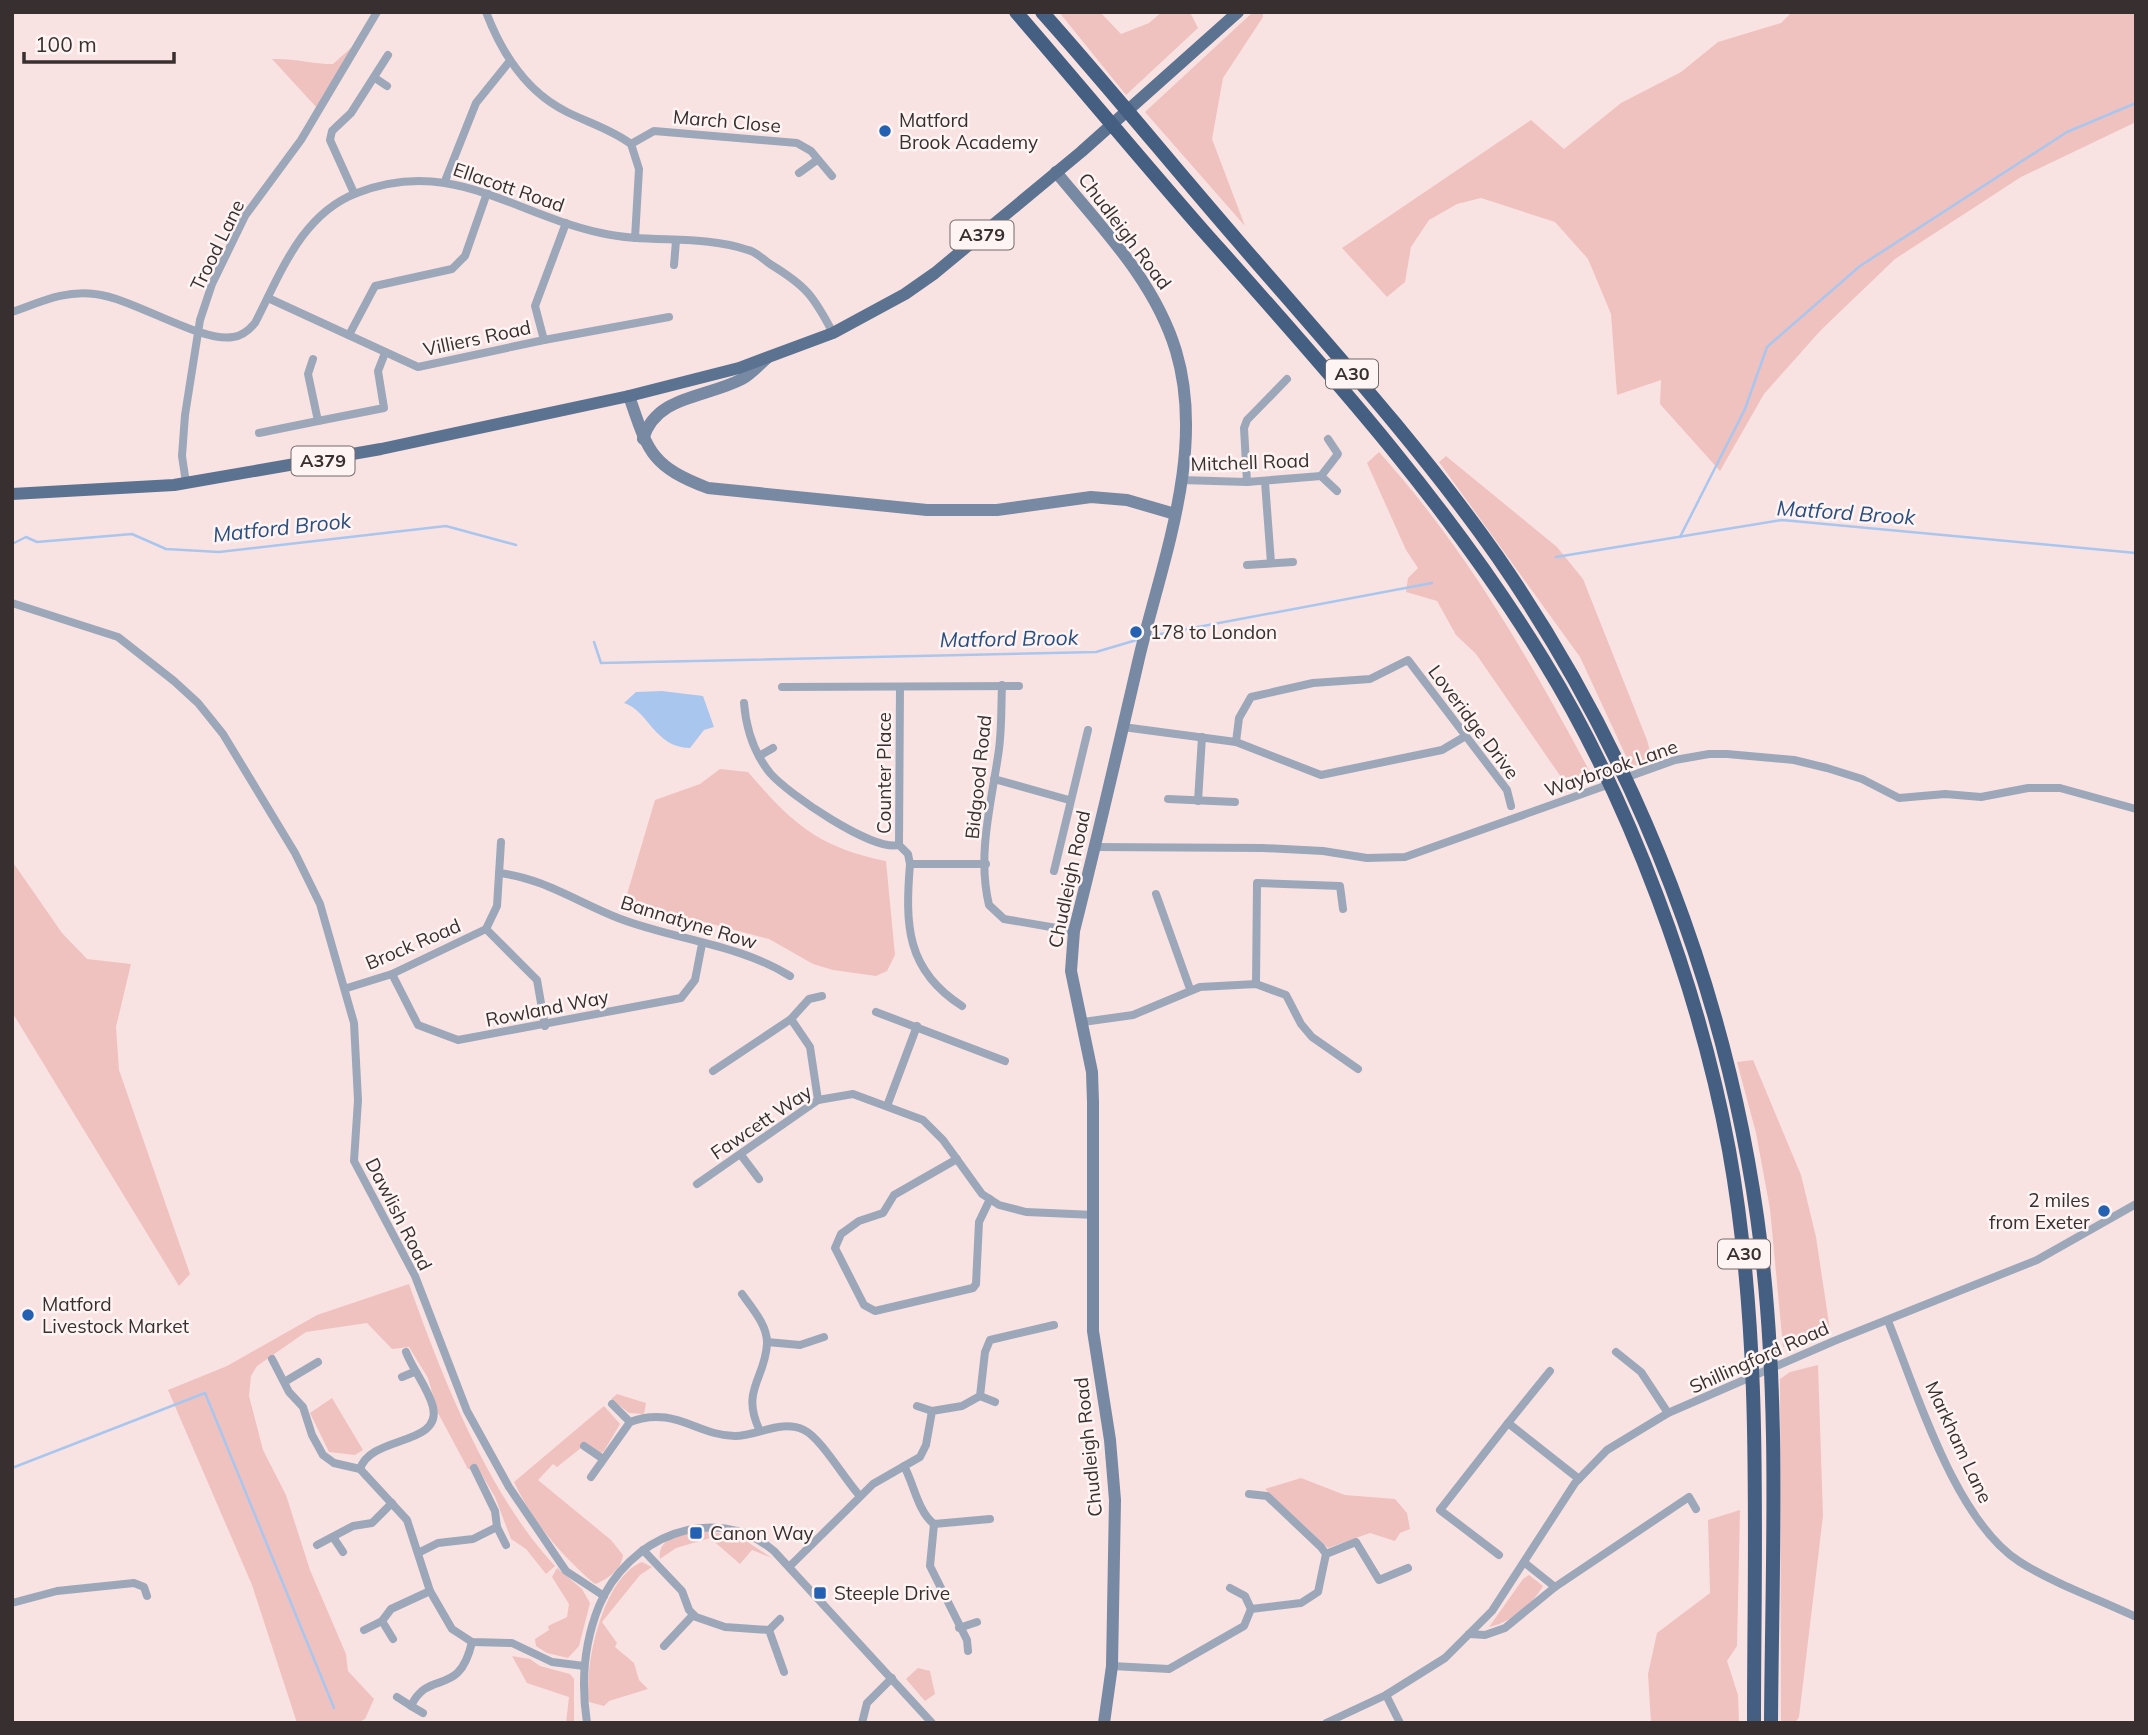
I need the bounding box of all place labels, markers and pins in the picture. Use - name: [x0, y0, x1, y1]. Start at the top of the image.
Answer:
- place label: Matford Brook Academy: [899, 108, 1038, 154]
- marker: Matford Brook Academy: [877, 123, 893, 139]
- place label: 178 to London: [1150, 620, 1277, 644]
- marker: 178 to London: [1128, 624, 1144, 640]
- place label: 2 miles from Exeter: [1989, 1188, 2090, 1234]
- marker: 2 miles from Exeter: [2096, 1203, 2112, 1219]
- place label: Matford Livestock Market: [42, 1292, 190, 1338]
- marker: Matford Livestock Market: [20, 1307, 36, 1323]
- place label: Canon Way: [710, 1521, 814, 1545]
- marker: Canon Way: [688, 1525, 704, 1541]
- place label: Steeple Drive: [834, 1581, 950, 1605]
- marker: Steeple Drive: [812, 1585, 828, 1601]

